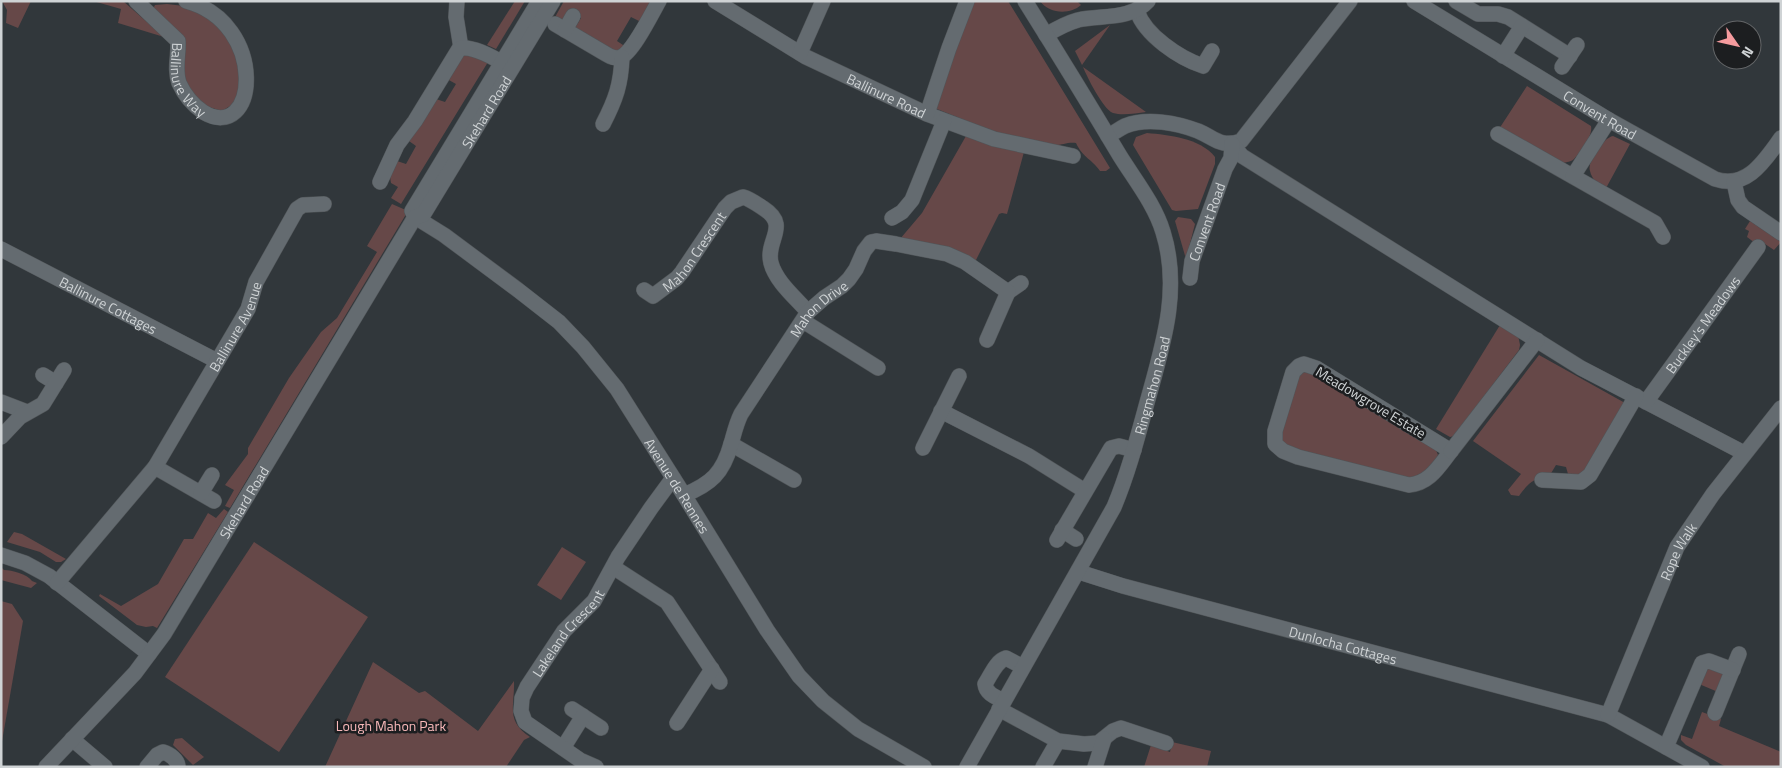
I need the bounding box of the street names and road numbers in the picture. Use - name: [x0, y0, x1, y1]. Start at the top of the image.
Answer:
- street label: Ballinure Way: [166, 42, 211, 122]
- street label: Ballinure Road: [844, 67, 930, 123]
- street label: Skehard Road: [456, 71, 516, 152]
- street label: Convent Road: [1560, 84, 1641, 144]
- street label: Convent Road: [1182, 180, 1230, 264]
- street label: Mahon Crescent: [657, 207, 730, 296]
- street label: Ballinure Cottages: [56, 271, 161, 339]
- street label: Buckley's Meadows: [1660, 271, 1745, 377]
- street label: Mahon Drive: [784, 276, 852, 341]
- street label: Ballinure Avenue: [203, 279, 266, 375]
- street label: Ringmahon Road: [1128, 334, 1175, 437]
- street label: Meadowgrove Estate: [1312, 361, 1430, 443]
- street label: Avenue de Rennes: [640, 434, 715, 537]
- street label: Skehard Road: [213, 462, 273, 542]
- street label: Rope Walk: [1654, 518, 1701, 583]
- street label: Lakeland Crescent: [526, 586, 609, 681]
- street label: Dunlocha Cottages: [1287, 620, 1399, 669]

